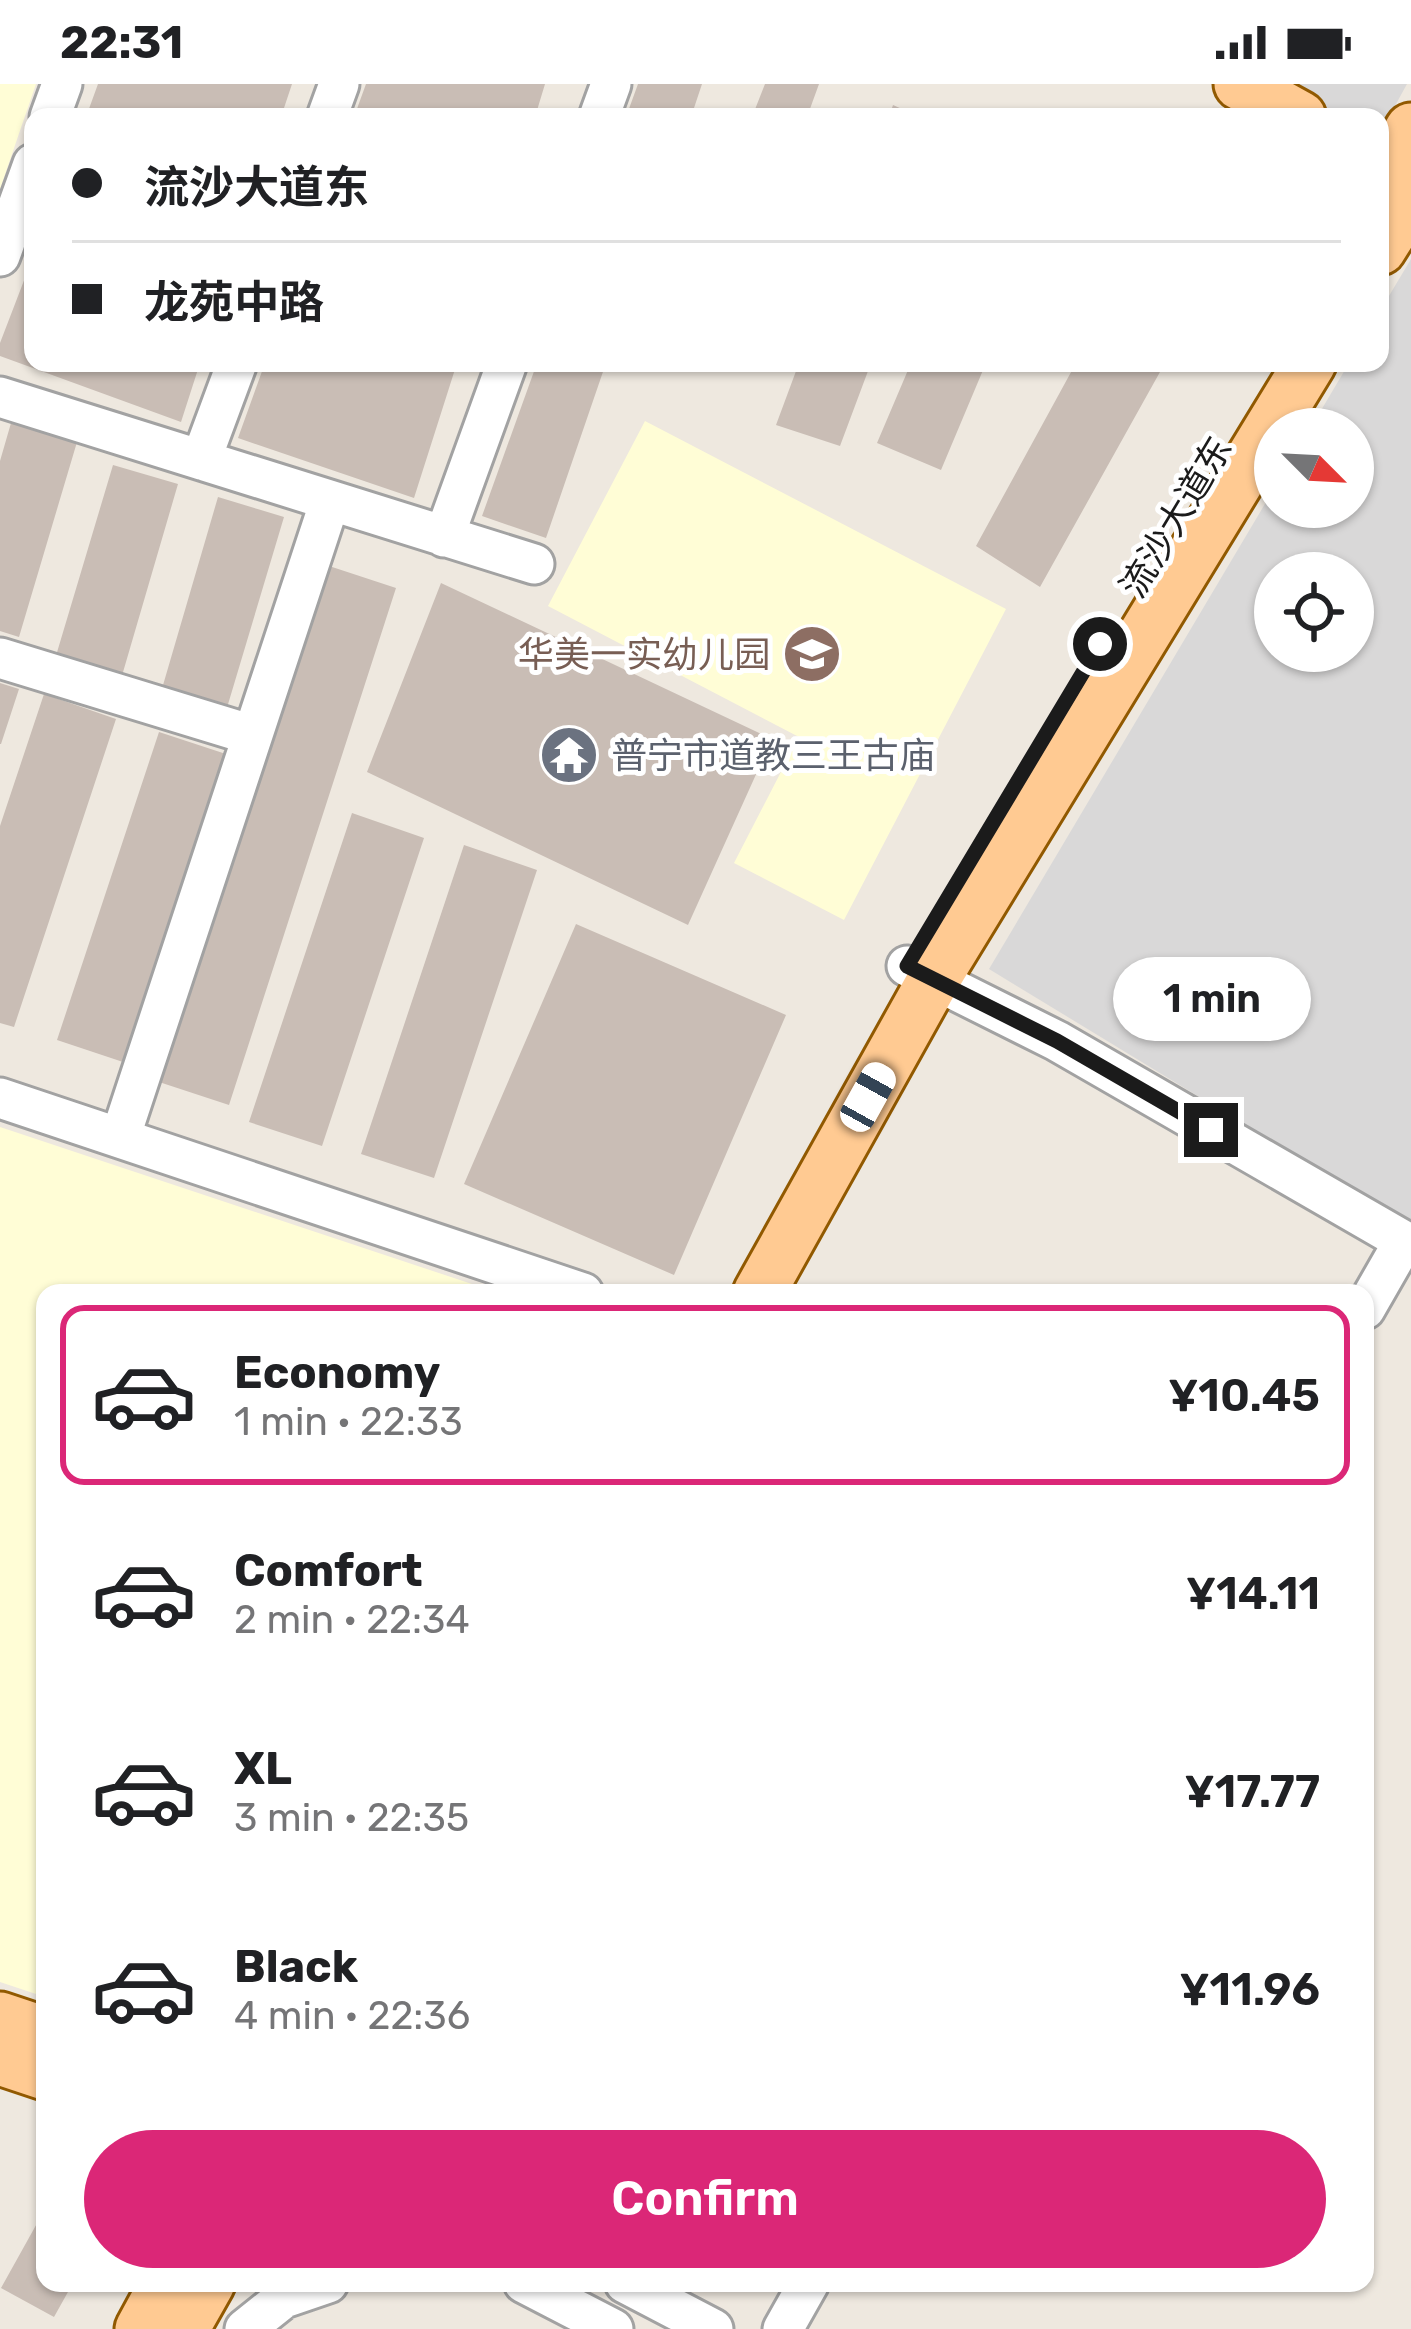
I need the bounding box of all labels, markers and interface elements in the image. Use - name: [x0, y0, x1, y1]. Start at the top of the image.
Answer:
- text: 22:31: [60, 16, 183, 69]
- text: 流沙大道东: [144, 161, 369, 214]
- text: 龙苑中路: [144, 276, 324, 329]
- north arrow: [1254, 408, 1374, 528]
- map controls: [1254, 408, 1374, 672]
- street label: 流沙大道东: [1111, 429, 1241, 605]
- button: locate: [1254, 552, 1374, 672]
- route start: [1073, 617, 1127, 671]
- school or university icon: 华美一实幼儿园: [781, 623, 843, 685]
- place label: 华美一实幼儿园: [518, 633, 770, 676]
- temple icon: 普宁市道教三王古庙: [538, 724, 600, 786]
- place label: 普宁市道教三王古庙: [611, 734, 935, 777]
- callout: 1 min: [1112, 956, 1310, 1040]
- text: 1 min: [1163, 976, 1261, 1022]
- car: [835, 1057, 901, 1137]
- route end: [1184, 1103, 1238, 1157]
- icon: car: [90, 1341, 198, 1449]
- text: Economy: [234, 1346, 440, 1399]
- text: ¥10.45: [1168, 1369, 1320, 1422]
- text: 1 min · 22:33: [234, 1399, 463, 1445]
- icon: car: [90, 1539, 198, 1647]
- text: Comfort: [234, 1544, 423, 1597]
- text: ¥14.11: [1186, 1567, 1320, 1620]
- text: 2 min · 22:34: [234, 1597, 470, 1643]
- icon: car: [90, 1737, 198, 1845]
- text: XL: [234, 1742, 292, 1795]
- text: ¥17.77: [1185, 1765, 1320, 1818]
- text: 3 min · 22:35: [234, 1795, 469, 1841]
- icon: car: [90, 1935, 198, 2043]
- text: Black: [234, 1940, 358, 1993]
- text: ¥11.96: [1179, 1963, 1320, 2016]
- text: 4 min · 22:36: [234, 1993, 470, 2039]
- button: Confirm: [84, 2130, 1326, 2268]

